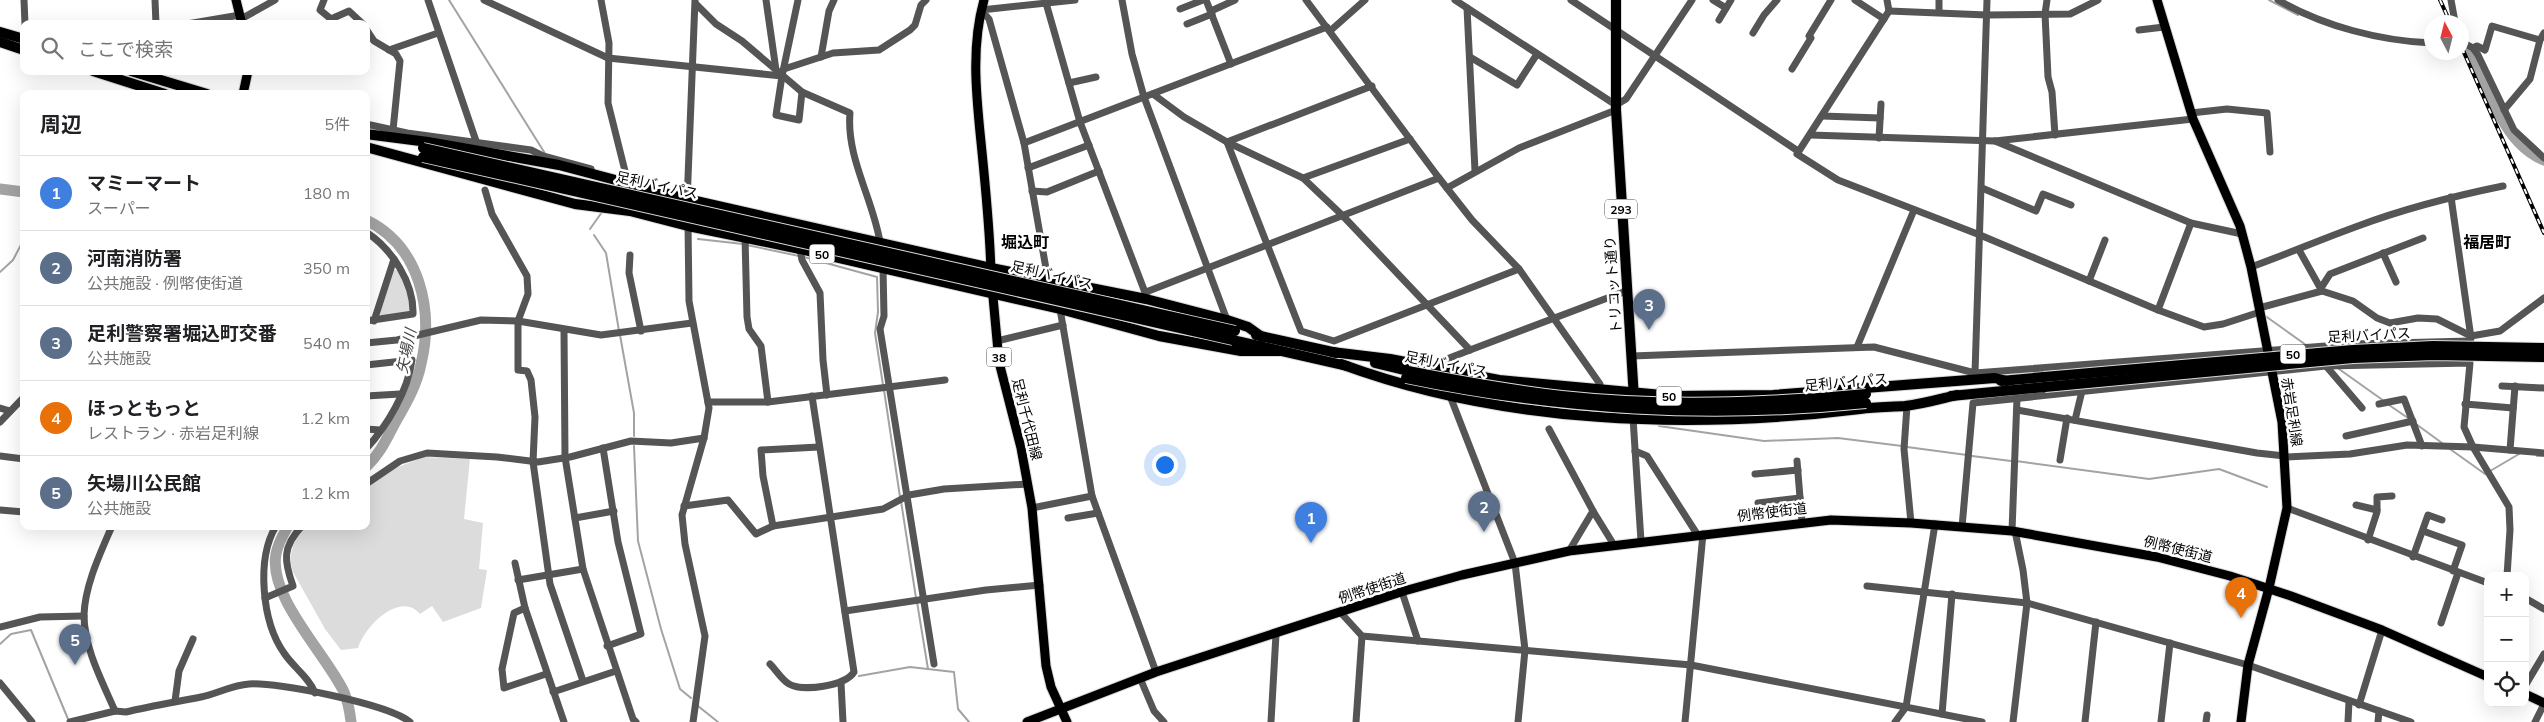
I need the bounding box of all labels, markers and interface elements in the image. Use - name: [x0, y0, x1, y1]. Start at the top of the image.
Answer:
- north arrow: [2424, 15, 2469, 60]
- search box: [20, 20, 370, 75]
- icon: search: [38, 34, 66, 62]
- text: ここで検索: [78, 37, 173, 61]
- text: 周辺: [40, 111, 82, 137]
- text: 5件: [324, 114, 350, 134]
- street label: 足利バイパス: [614, 167, 700, 203]
- text: マミーマート: [87, 171, 201, 195]
- text: 1: [51, 183, 61, 203]
- text: 180 m: [303, 183, 350, 203]
- text: スーパー: [87, 198, 151, 218]
- road number: 293: [1605, 200, 1637, 218]
- district label: 堀込町: [1001, 232, 1049, 252]
- district label: 福居町: [2463, 232, 2511, 252]
- street label: トリコット通り: [1601, 235, 1625, 335]
- road number: 50: [810, 244, 834, 264]
- text: 河南消防署: [87, 246, 182, 270]
- street label: 足利バイパス: [1009, 257, 1095, 293]
- text: 2: [51, 258, 61, 278]
- text: 350 m: [303, 258, 350, 278]
- text: 公共施設 · 例幣使街道: [87, 273, 243, 293]
- pin: 3: [1633, 289, 1665, 330]
- text: 足利警察署堀込町交番: [87, 321, 277, 345]
- street label: 足利バイパス: [2327, 324, 2411, 346]
- water label: 矢場川: [392, 325, 420, 375]
- text: 3: [51, 333, 61, 353]
- text: 540 m: [303, 333, 350, 353]
- road number: 50: [2280, 344, 2306, 364]
- street label: 足利バイパス: [1403, 347, 1489, 381]
- text: 公共施設: [87, 348, 151, 368]
- road number: 38: [986, 348, 1012, 367]
- street label: 足利バイパス: [1804, 369, 1888, 395]
- street label: 足利千代田線: [1008, 376, 1046, 462]
- street label: 赤岩足利線: [2278, 376, 2306, 448]
- road number: 50: [1656, 386, 1682, 406]
- text: ほっともっと: [87, 396, 201, 420]
- text: 4: [51, 408, 61, 428]
- text: 1.2 km: [301, 408, 350, 428]
- text: レストラン · 赤岩足利線: [87, 423, 259, 443]
- your location: [1152, 452, 1178, 478]
- text: 矢場川公民館: [87, 471, 201, 495]
- text: 5: [51, 483, 61, 503]
- text: 1.2 km: [301, 483, 350, 503]
- pin: 2: [1468, 491, 1500, 532]
- text: 公共施設: [87, 498, 151, 518]
- street label: 例幣使街道: [1736, 499, 1808, 525]
- pin: 1: [1295, 502, 1327, 543]
- street label: 例幣使街道: [2142, 532, 2214, 566]
- street label: 例幣使街道: [1336, 569, 1408, 607]
- map controls: [2484, 572, 2529, 707]
- button: +: [2484, 572, 2529, 617]
- pin: 4: [2225, 577, 2257, 618]
- button: −: [2484, 617, 2529, 662]
- pin: 5: [59, 624, 91, 665]
- button: locate: [2484, 662, 2529, 707]

